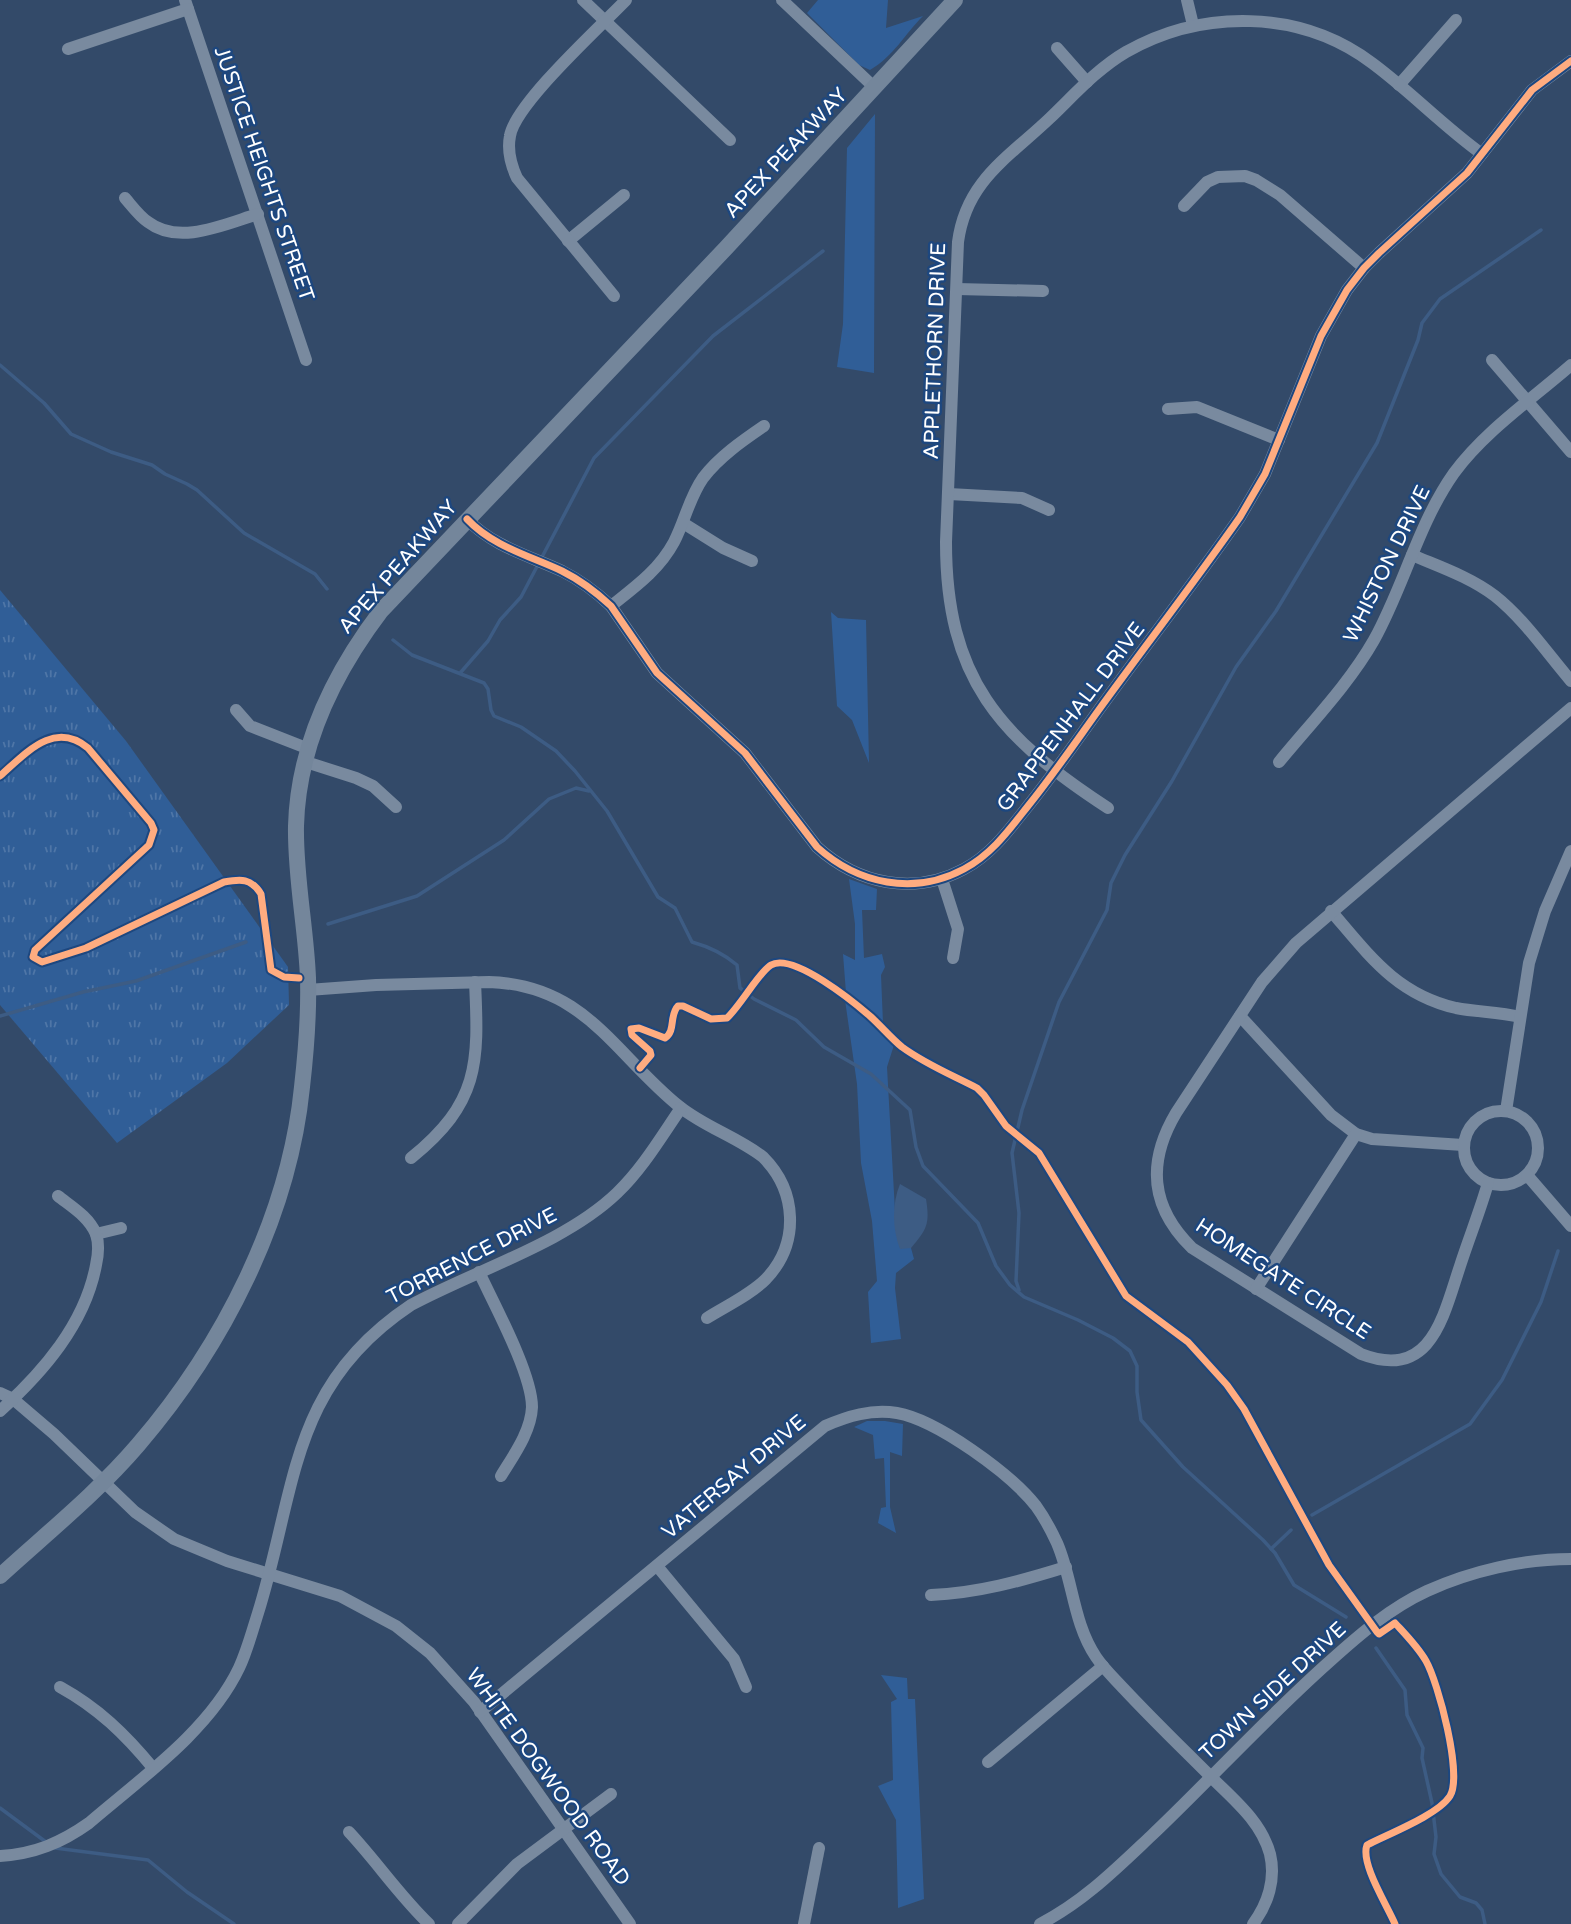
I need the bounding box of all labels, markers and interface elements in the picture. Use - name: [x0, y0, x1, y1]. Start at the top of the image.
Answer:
- street label: JUSTICE HEIGHTS STREET: [209, 43, 319, 305]
- street label: APEX PEAKWAY: [719, 83, 853, 223]
- street label: APPLETHORN DRIVE: [919, 242, 951, 460]
- street label: WHISTON DRIVE: [1338, 481, 1436, 647]
- street label: APEX PEAKWAY: [333, 495, 463, 639]
- street label: GRAPPENHALL DRIVE: [992, 617, 1150, 817]
- street label: TORRENCE DRIVE: [383, 1202, 561, 1310]
- street label: HOMEGATE CIRCLE: [1191, 1213, 1375, 1345]
- street label: VATERSAY DRIVE: [657, 1410, 811, 1544]
- street label: TOWN SIDE DRIVE: [1195, 1617, 1351, 1765]
- street label: WHITE DOGWOOD ROAD: [461, 1663, 635, 1891]

